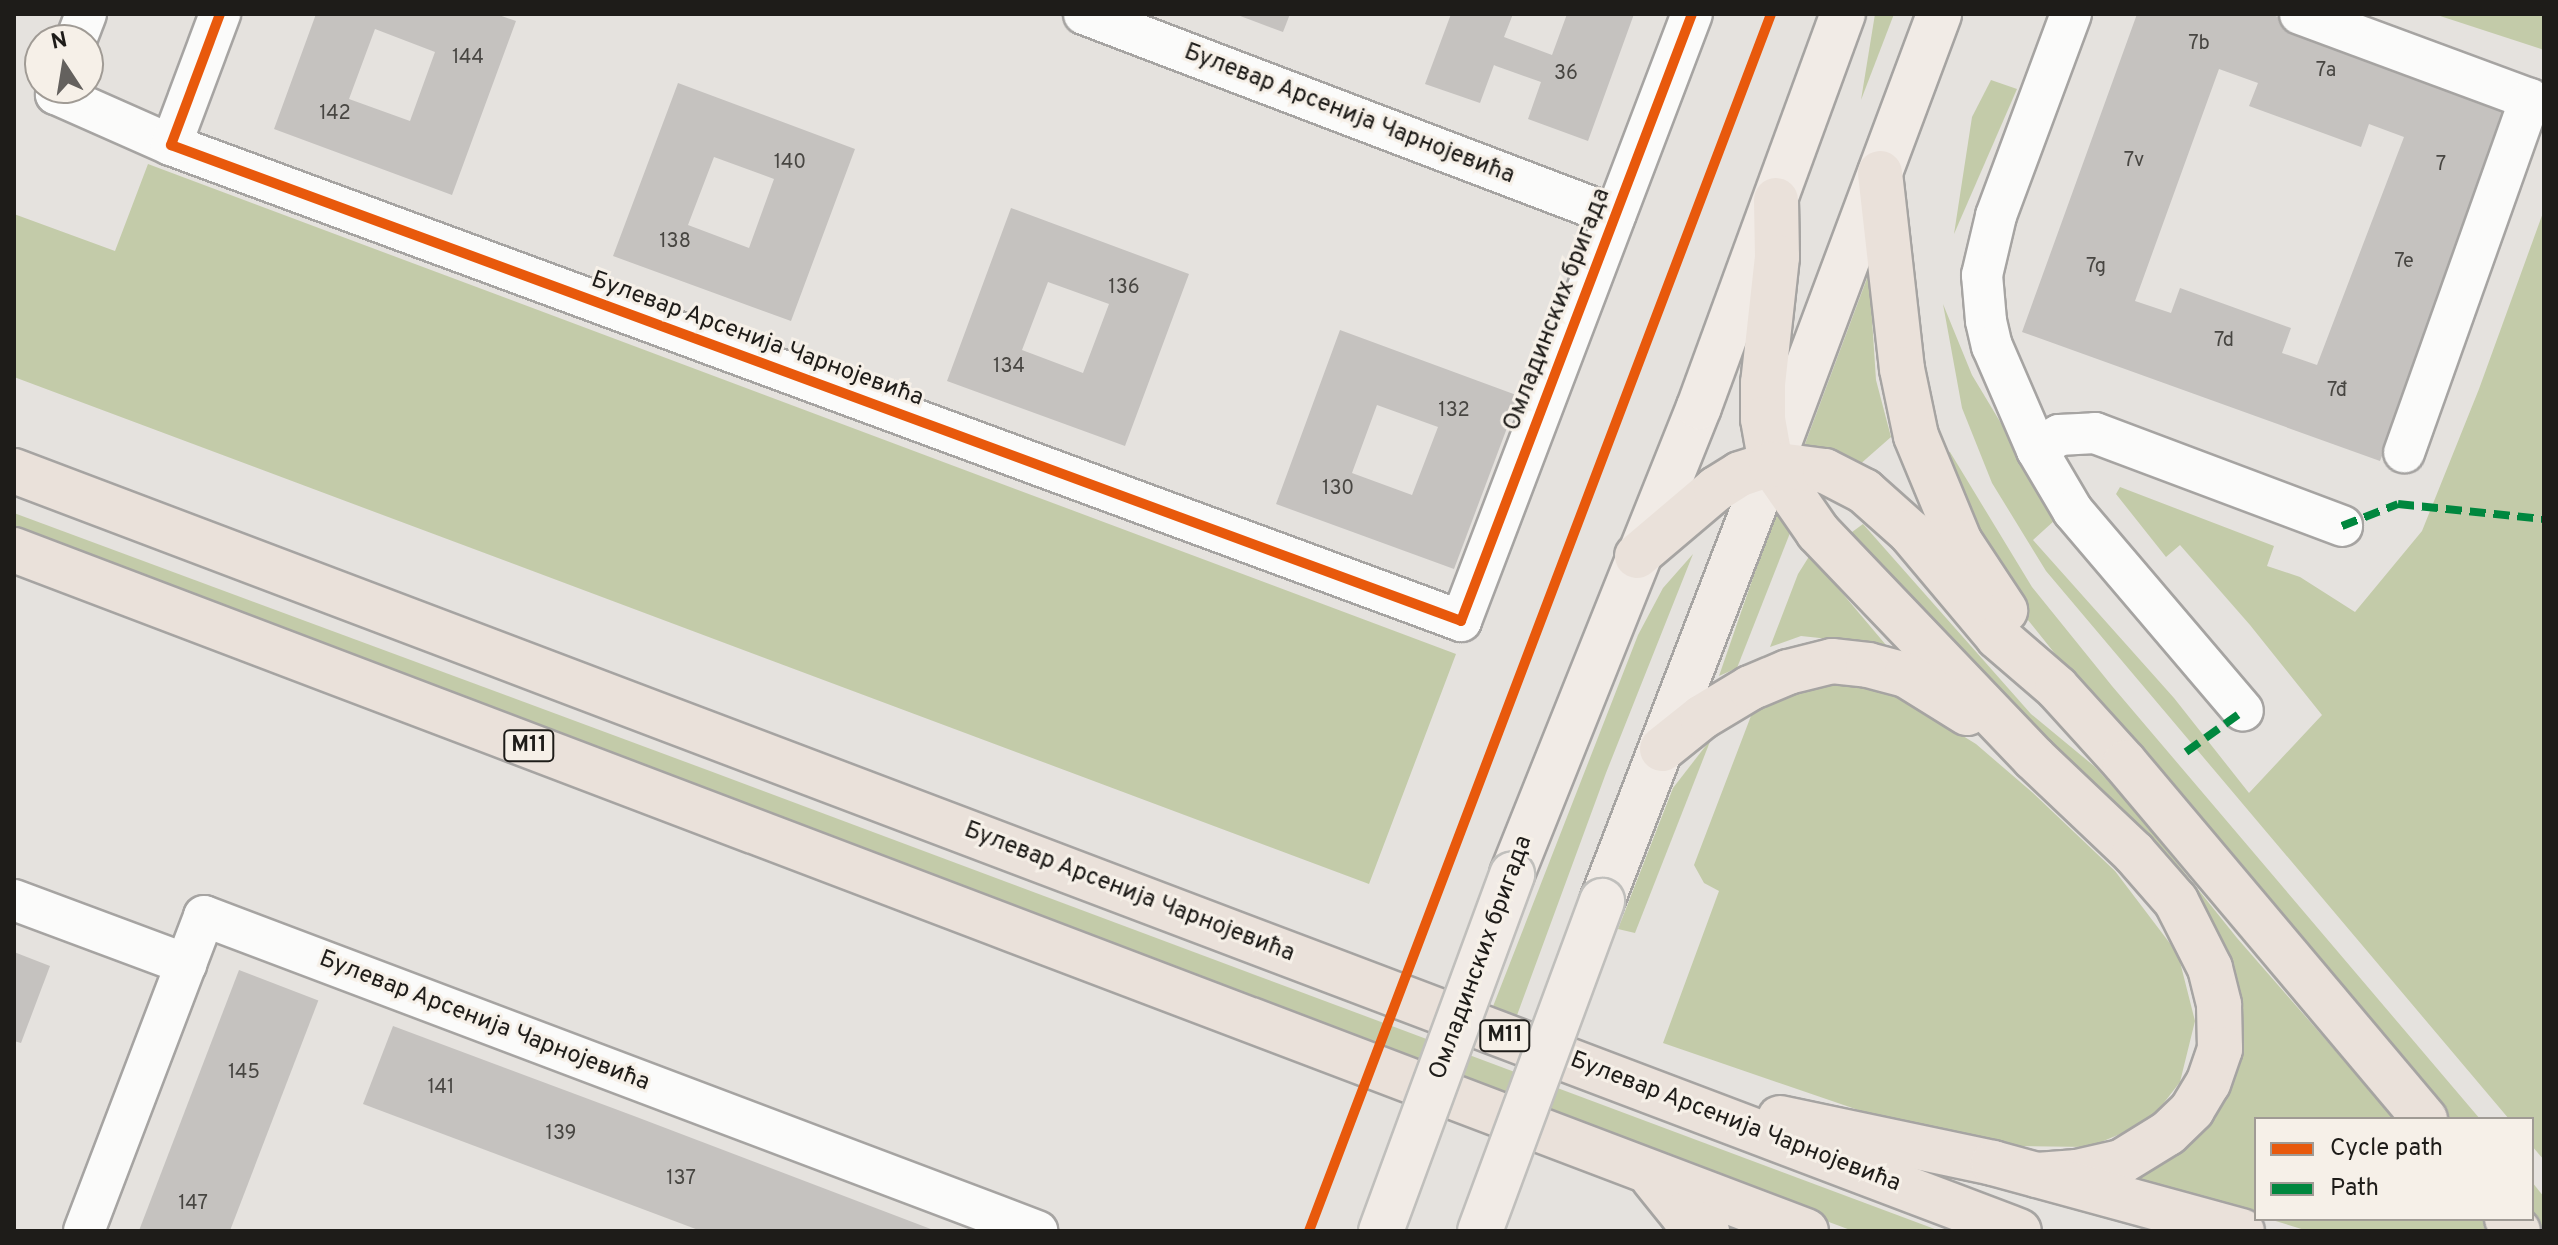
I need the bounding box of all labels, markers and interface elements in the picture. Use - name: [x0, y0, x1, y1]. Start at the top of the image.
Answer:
- north arrow: [24, 24, 104, 104]
- text: N: [49, 27, 70, 57]
- house number: 7b: [2188, 32, 2210, 56]
- street label: Булевар Арсенија Чарнојевића: [1179, 38, 1519, 192]
- house number: 144: [452, 46, 484, 70]
- house number: 7a: [2316, 59, 2336, 83]
- house number: 36: [1554, 62, 1578, 86]
- house number: 142: [319, 102, 351, 126]
- house number: 7v: [2124, 149, 2144, 173]
- house number: 140: [774, 151, 806, 175]
- house number: 7: [2436, 153, 2446, 177]
- street label: Омладинских бригада: [1498, 185, 1618, 435]
- house number: 138: [659, 230, 691, 254]
- house number: 7e: [2394, 250, 2414, 274]
- house number: 7g: [2086, 255, 2106, 279]
- street label: Булевар Арсенија Чарнојевића: [586, 266, 928, 414]
- house number: 136: [1108, 276, 1140, 300]
- house number: 7d: [2214, 329, 2234, 353]
- house number: 134: [993, 355, 1025, 379]
- house number: 7đ: [2327, 379, 2347, 403]
- house number: 132: [1438, 399, 1470, 423]
- house number: 130: [1322, 477, 1354, 501]
- road number: M11: [503, 728, 555, 764]
- street label: Булевар Арсенија Чарнојевића: [959, 816, 1299, 970]
- street label: Омладинских бригада: [1424, 832, 1540, 1084]
- street label: Булевар Арсенија Чарнојевића: [314, 945, 654, 1099]
- road number: M11: [1479, 1018, 1531, 1054]
- street label: Булевар Арсенија Чарнојевића: [1565, 1046, 1905, 1200]
- house number: 145: [228, 1061, 260, 1085]
- house number: 141: [428, 1076, 454, 1100]
- legend: [2254, 1117, 2534, 1221]
- house number: 139: [545, 1122, 577, 1146]
- text: Cycle path: [2330, 1134, 2443, 1164]
- house number: 137: [666, 1167, 696, 1191]
- text: Path: [2330, 1174, 2379, 1204]
- house number: 147: [178, 1192, 208, 1216]

